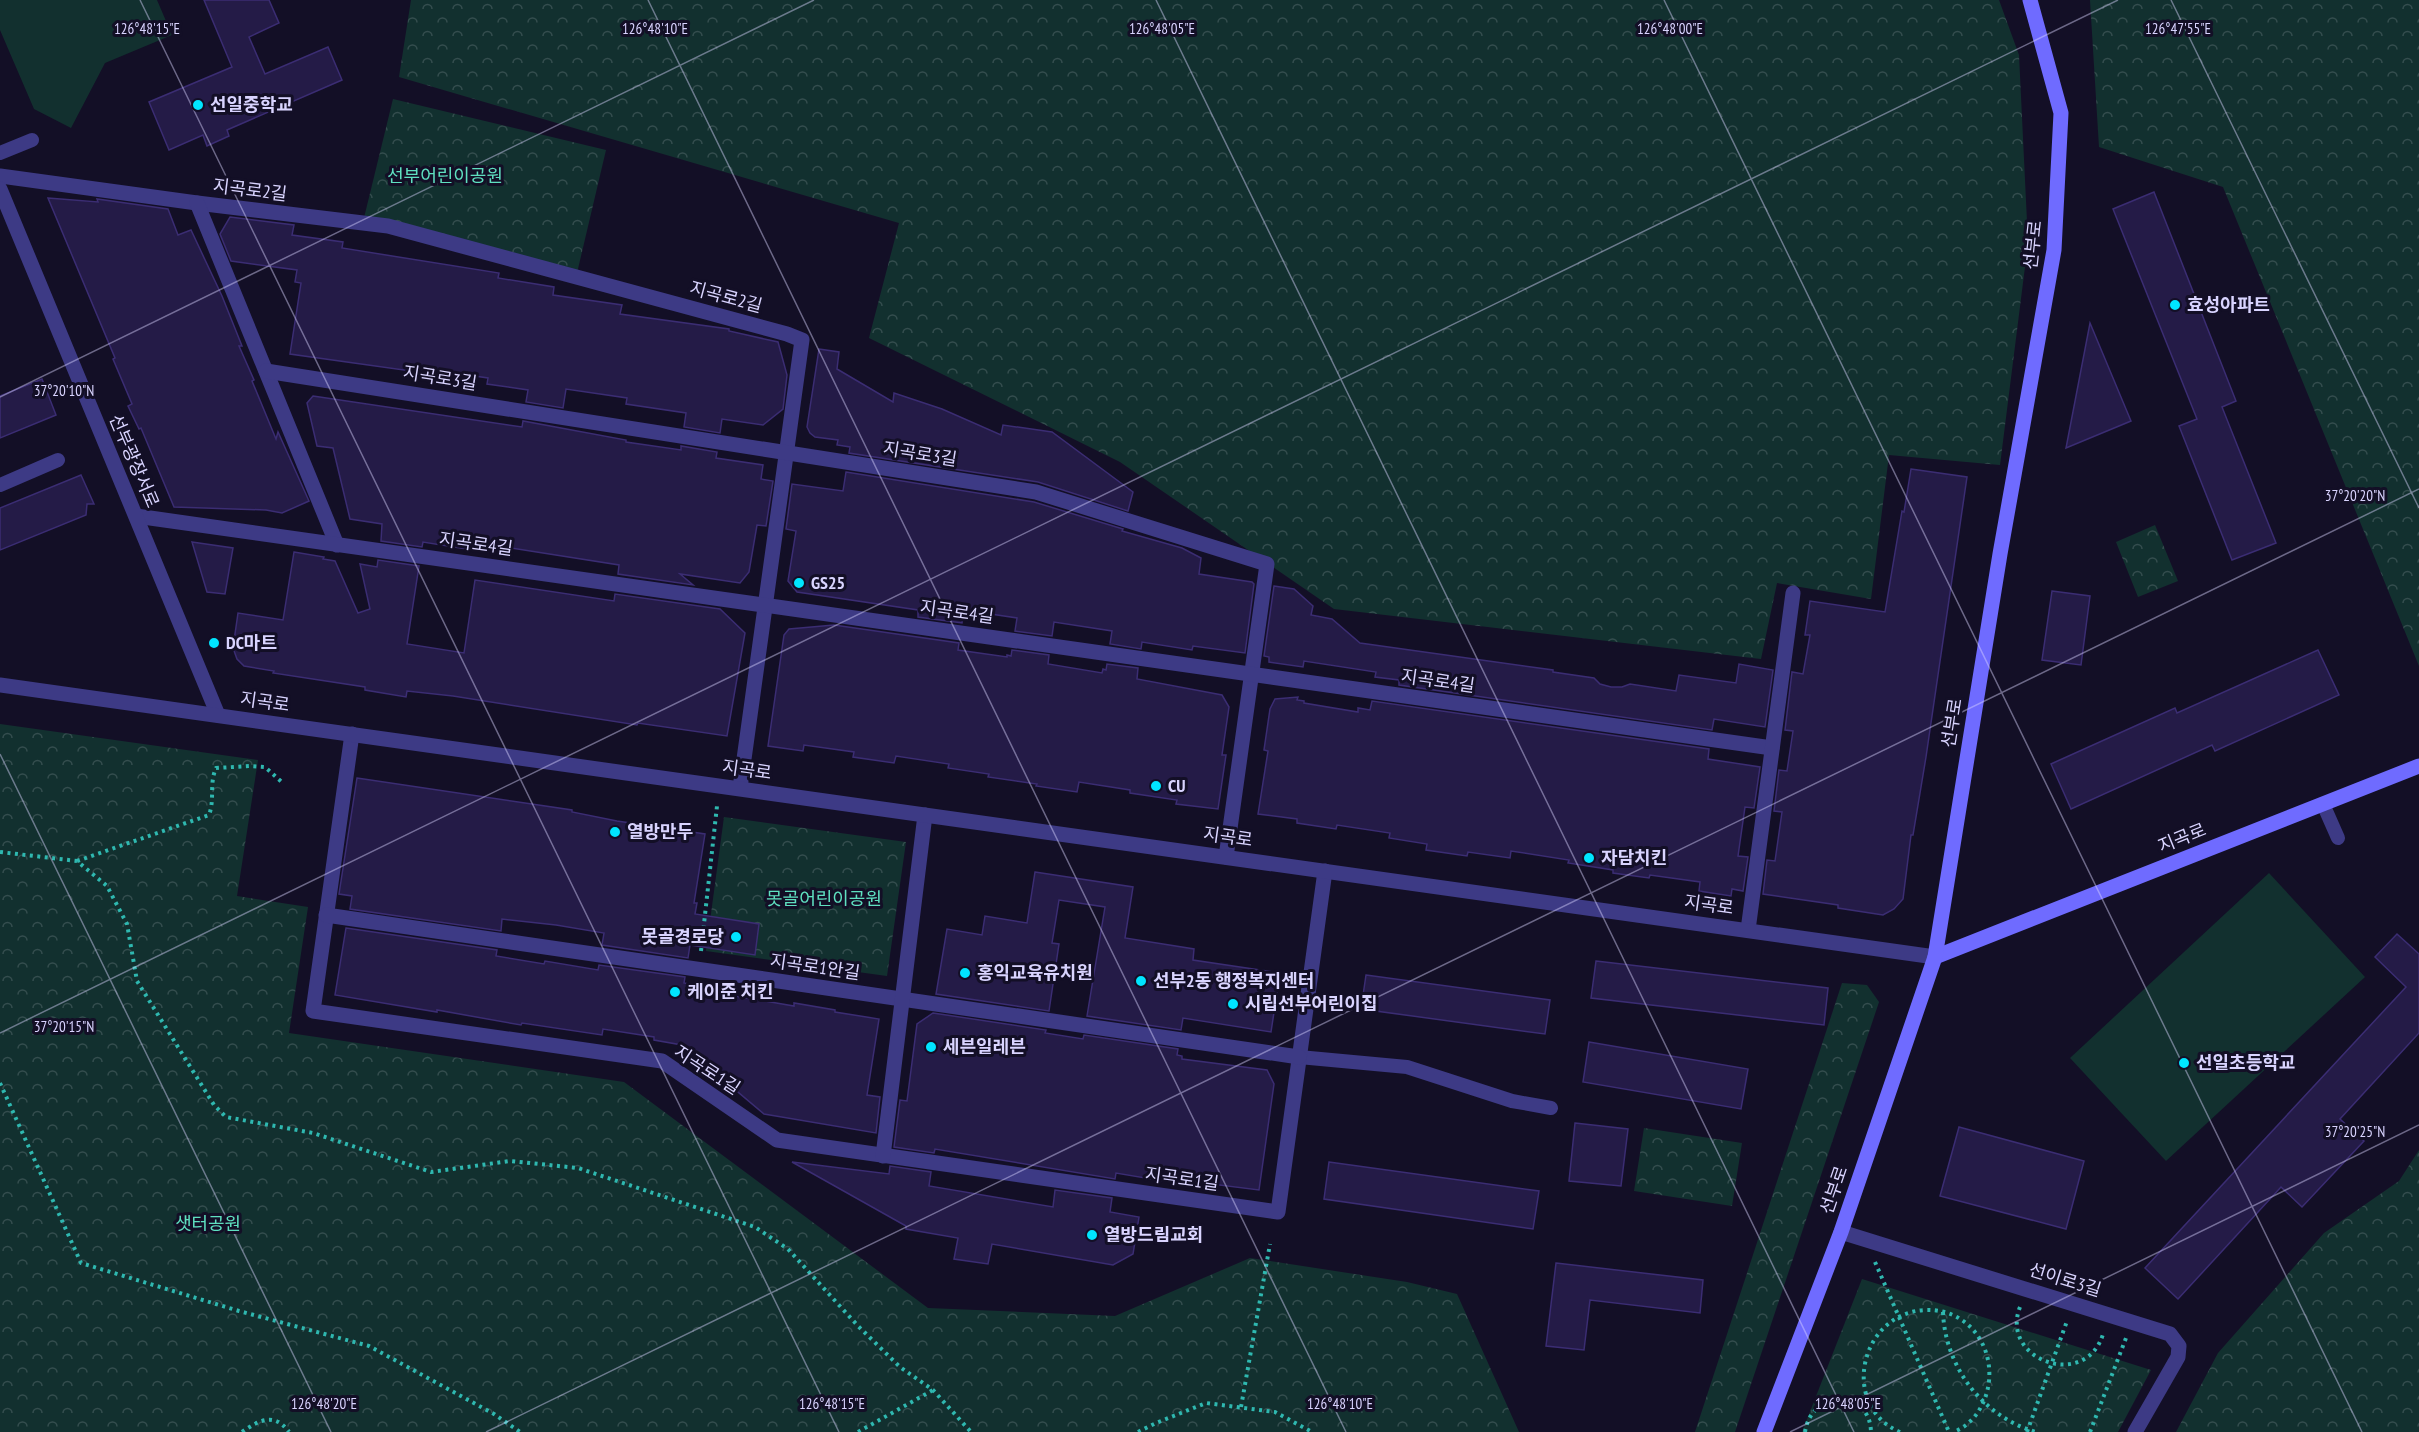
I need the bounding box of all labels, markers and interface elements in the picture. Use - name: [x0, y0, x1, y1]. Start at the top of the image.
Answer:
- text: 126°48'15"E: [114, 19, 180, 38]
- text: 126°48'10"E: [622, 19, 688, 38]
- text: 126°48'05"E: [1129, 19, 1195, 38]
- text: 126°48'00"E: [1637, 19, 1703, 38]
- text: 126°47'55"E: [2145, 19, 2211, 38]
- place label: 선일중학교: [210, 93, 293, 116]
- marker: 선일중학교: [191, 98, 205, 112]
- park label: 선부어린이공원: [387, 164, 503, 187]
- street label: 지곡로2길: [212, 174, 288, 205]
- street label: 선부로: [2018, 219, 2047, 271]
- street label: 지곡로2길: [687, 276, 765, 317]
- place label: 효성아파트: [2187, 293, 2270, 316]
- marker: 효성아파트: [2168, 298, 2182, 312]
- street label: 지곡로3길: [402, 360, 479, 395]
- text: 37°20'10"N: [34, 381, 94, 400]
- street label: 선부광장서로: [104, 411, 164, 511]
- street label: 지곡로3길: [882, 436, 959, 471]
- text: 37°20'20"N: [2325, 486, 2385, 505]
- street label: 지곡로4길: [438, 527, 514, 560]
- place label: GS25: [811, 571, 845, 594]
- marker: GS25: [792, 576, 806, 590]
- street label: 지곡로4길: [919, 595, 995, 628]
- place label: DC마트: [226, 631, 277, 654]
- marker: DC마트: [207, 636, 221, 650]
- street label: 지곡로4길: [1400, 664, 1476, 697]
- street label: 지곡로: [239, 687, 291, 716]
- street label: 선부로: [1936, 697, 1967, 749]
- street label: 지곡로: [721, 755, 773, 784]
- place label: CU: [1168, 774, 1186, 797]
- marker: CU: [1149, 779, 1163, 793]
- street label: 지곡로: [2154, 818, 2209, 858]
- place label: 열방만두: [627, 820, 693, 843]
- street label: 지곡로: [1202, 822, 1254, 851]
- marker: 열방만두: [608, 825, 622, 839]
- place label: 자담치킨: [1601, 846, 1667, 869]
- marker: 자담치킨: [1582, 851, 1596, 865]
- park label: 못골어린이공원: [766, 887, 882, 910]
- street label: 지곡로: [1683, 890, 1735, 919]
- place label: 못골경로당: [641, 925, 724, 948]
- marker: 못골경로당: [729, 930, 743, 944]
- street label: 지곡로1안길: [768, 949, 862, 984]
- place label: 홍익교육유치원: [977, 961, 1093, 984]
- marker: 홍익교육유치원: [958, 966, 972, 980]
- place label: 선부2동 행정복지센터: [1153, 969, 1314, 992]
- marker: 선부2동 행정복지센터: [1134, 974, 1148, 988]
- place label: 케이준 치킨: [687, 980, 774, 1003]
- marker: 케이준 치킨: [668, 985, 682, 999]
- place label: 시립선부어린이집: [1245, 992, 1377, 1015]
- marker: 시립선부어린이집: [1226, 997, 1240, 1011]
- text: 37°20'15"N: [34, 1017, 94, 1036]
- place label: 세븐일레븐: [943, 1035, 1026, 1058]
- street label: 지곡로1길: [670, 1040, 745, 1099]
- marker: 세븐일레븐: [924, 1040, 938, 1054]
- place label: 선일초등학교: [2196, 1051, 2295, 1074]
- marker: 선일초등학교: [2177, 1056, 2191, 1070]
- text: 37°20'25"N: [2325, 1122, 2385, 1141]
- street label: 지곡로1길: [1144, 1162, 1220, 1195]
- street label: 선부로: [1815, 1163, 1852, 1217]
- park label: 샛터공원: [175, 1212, 241, 1235]
- place label: 열방드림교회: [1104, 1223, 1203, 1246]
- marker: 열방드림교회: [1085, 1228, 1099, 1242]
- street label: 선이로3길: [2026, 1258, 2104, 1301]
- text: 126°48'20"E: [291, 1394, 357, 1413]
- text: 126°48'15"E: [799, 1394, 865, 1413]
- text: 126°48'10"E: [1307, 1394, 1373, 1413]
- text: 126°48'05"E: [1815, 1394, 1881, 1413]

